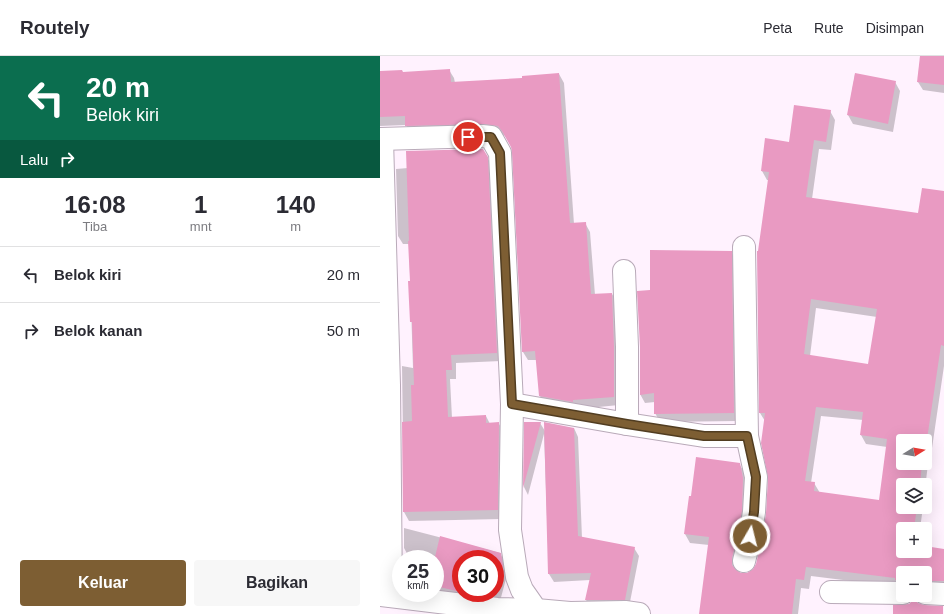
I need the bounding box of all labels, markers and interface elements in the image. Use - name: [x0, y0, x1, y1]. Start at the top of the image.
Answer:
- text: Routely: [20, 17, 90, 38]
- text: Peta: [763, 20, 792, 36]
- text: Rute: [814, 20, 844, 36]
- text: Disimpan: [866, 20, 924, 36]
- icon: left: [20, 72, 72, 124]
- text: 20 m: [86, 72, 150, 103]
- text: Belok kiri: [86, 105, 159, 125]
- pin: [451, 120, 485, 154]
- icon: arrive: [457, 126, 479, 148]
- icon: right: [56, 148, 78, 170]
- text: Lalu: [20, 151, 48, 168]
- text: 16:08: [64, 191, 126, 218]
- text: 1: [194, 191, 207, 218]
- text: 140: [276, 191, 316, 218]
- text: Tiba: [83, 219, 107, 234]
- text: mnt: [190, 219, 212, 234]
- text: m: [290, 219, 301, 234]
- icon: left: [20, 264, 42, 286]
- text: Belok kiri: [54, 266, 122, 283]
- text: 20 m: [327, 266, 360, 283]
- icon: right: [20, 320, 42, 342]
- text: Belok kanan: [54, 322, 142, 339]
- text: 50 m: [327, 322, 360, 339]
- north arrow: [896, 434, 932, 470]
- map controls: [896, 434, 932, 602]
- button: layers: [896, 478, 932, 514]
- position arrow: [729, 515, 771, 557]
- button: +: [896, 522, 932, 558]
- speed limit sign: 30: [452, 550, 504, 602]
- button: Keluar: [20, 560, 186, 606]
- button: Bagikan: [194, 560, 360, 606]
- text: 25: [407, 560, 429, 582]
- button: −: [896, 566, 932, 602]
- text: km/h: [407, 580, 429, 591]

